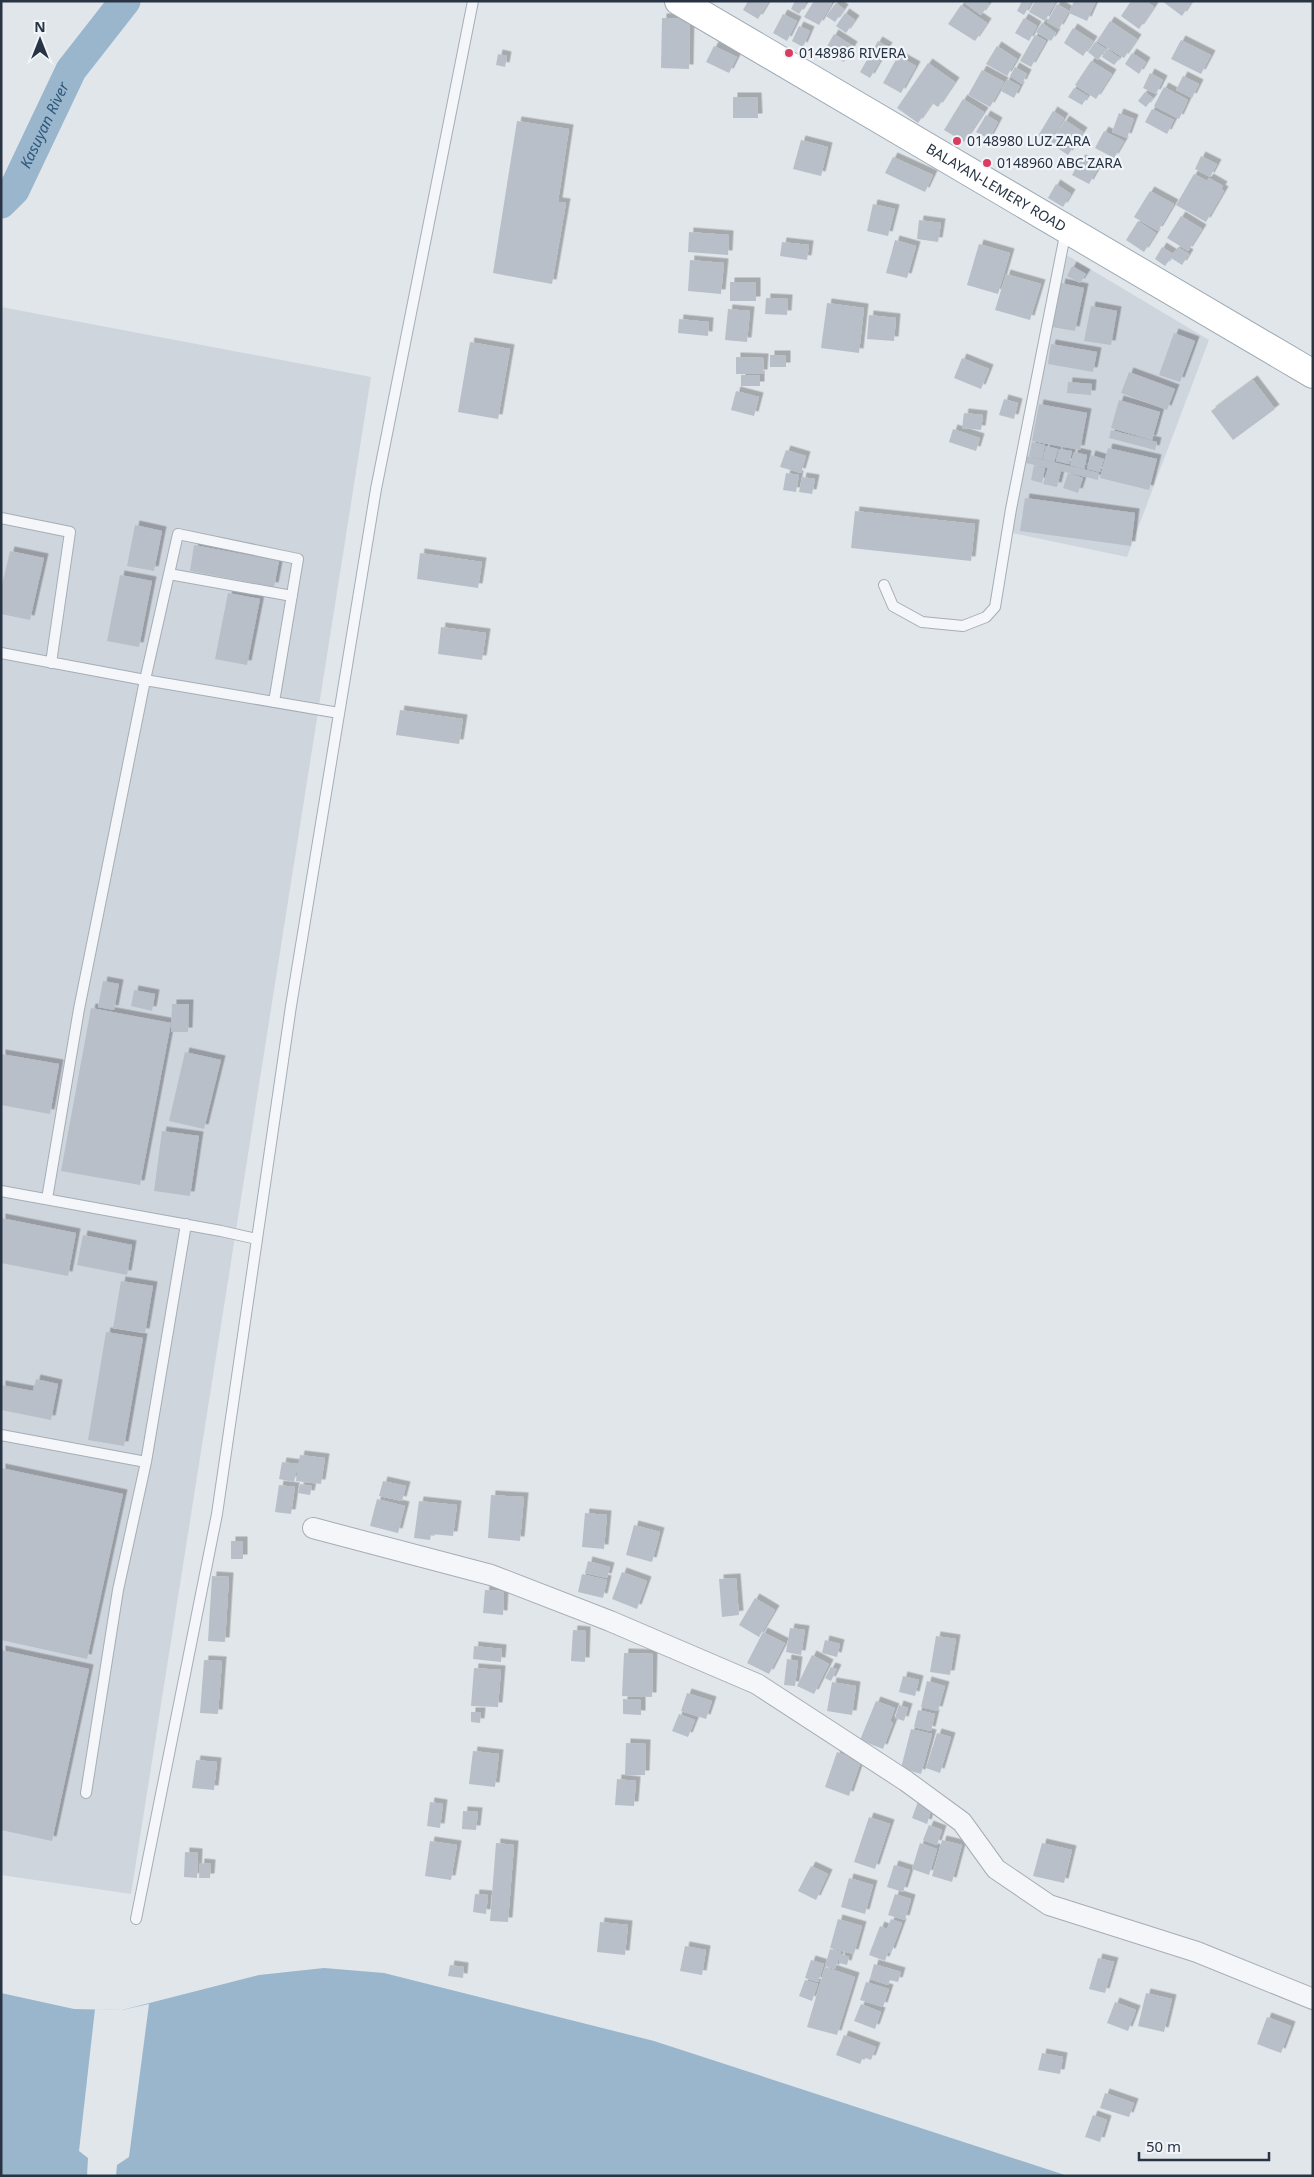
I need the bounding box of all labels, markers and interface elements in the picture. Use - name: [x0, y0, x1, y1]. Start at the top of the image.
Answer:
- north arrow: [15, 15, 65, 65]
- text: N: [34, 17, 46, 36]
- place label: 0148986 RIVERA: [799, 43, 906, 62]
- marker: 0148986 RIVERA: [783, 47, 795, 59]
- water label: Kasuyan River: [15, 78, 73, 171]
- place label: 0148980 LUZ ZARA: [967, 131, 1090, 150]
- marker: 0148980 LUZ ZARA: [951, 135, 963, 147]
- street label: BALAYAN-LEMERY ROAD: [923, 139, 1070, 236]
- place label: 0148960 ABC ZARA: [997, 153, 1122, 172]
- marker: 0148960 ABC ZARA: [981, 157, 993, 169]
- scale bar: [1139, 2130, 1269, 2162]
- text: 50 m: [1146, 2136, 1181, 2156]

